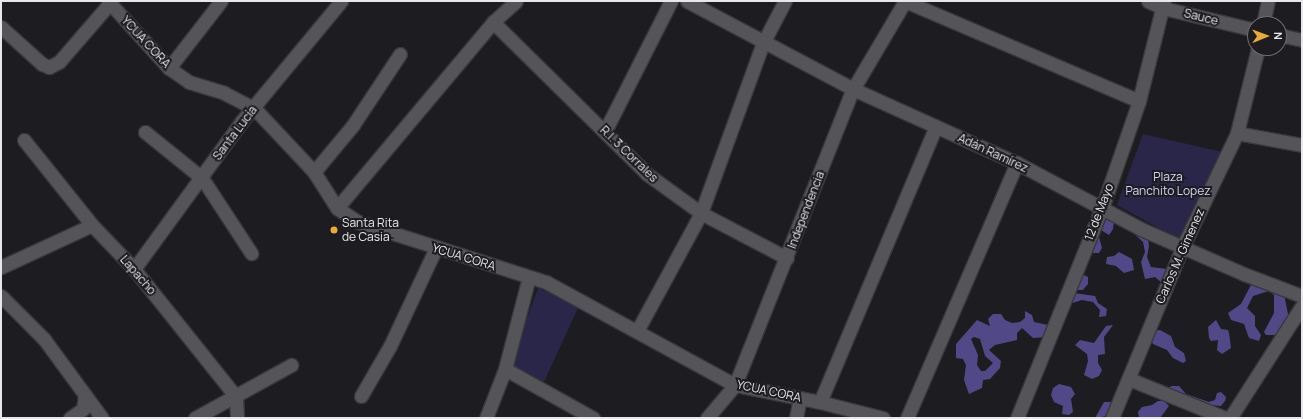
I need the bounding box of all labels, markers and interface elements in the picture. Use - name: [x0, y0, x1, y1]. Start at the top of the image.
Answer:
- street label: Sauce: [1182, 6, 1220, 28]
- street label: YCUA CORA: [118, 13, 174, 71]
- north arrow: [1247, 16, 1287, 56]
- text: N: [1271, 32, 1286, 40]
- street label: Santa Lucía: [210, 103, 260, 163]
- street label: R.I. 3 Corrales: [597, 123, 661, 185]
- street label: Adán Ramírez: [956, 130, 1030, 176]
- street label: Independencia: [785, 169, 827, 251]
- park label: Plaza Panchito Lopez: [1125, 170, 1211, 198]
- street label: 12 de Mayo: [1082, 181, 1116, 243]
- street label: Carlos M. Gimenez: [1153, 206, 1207, 306]
- place label: Santa Rita de Casia: [342, 216, 399, 244]
- marker: Santa Rita de Casia: [329, 225, 339, 235]
- street label: YCUA CORA: [431, 241, 497, 273]
- street label: Lapacho: [117, 252, 159, 298]
- street label: YCUA CORA: [736, 377, 802, 405]

